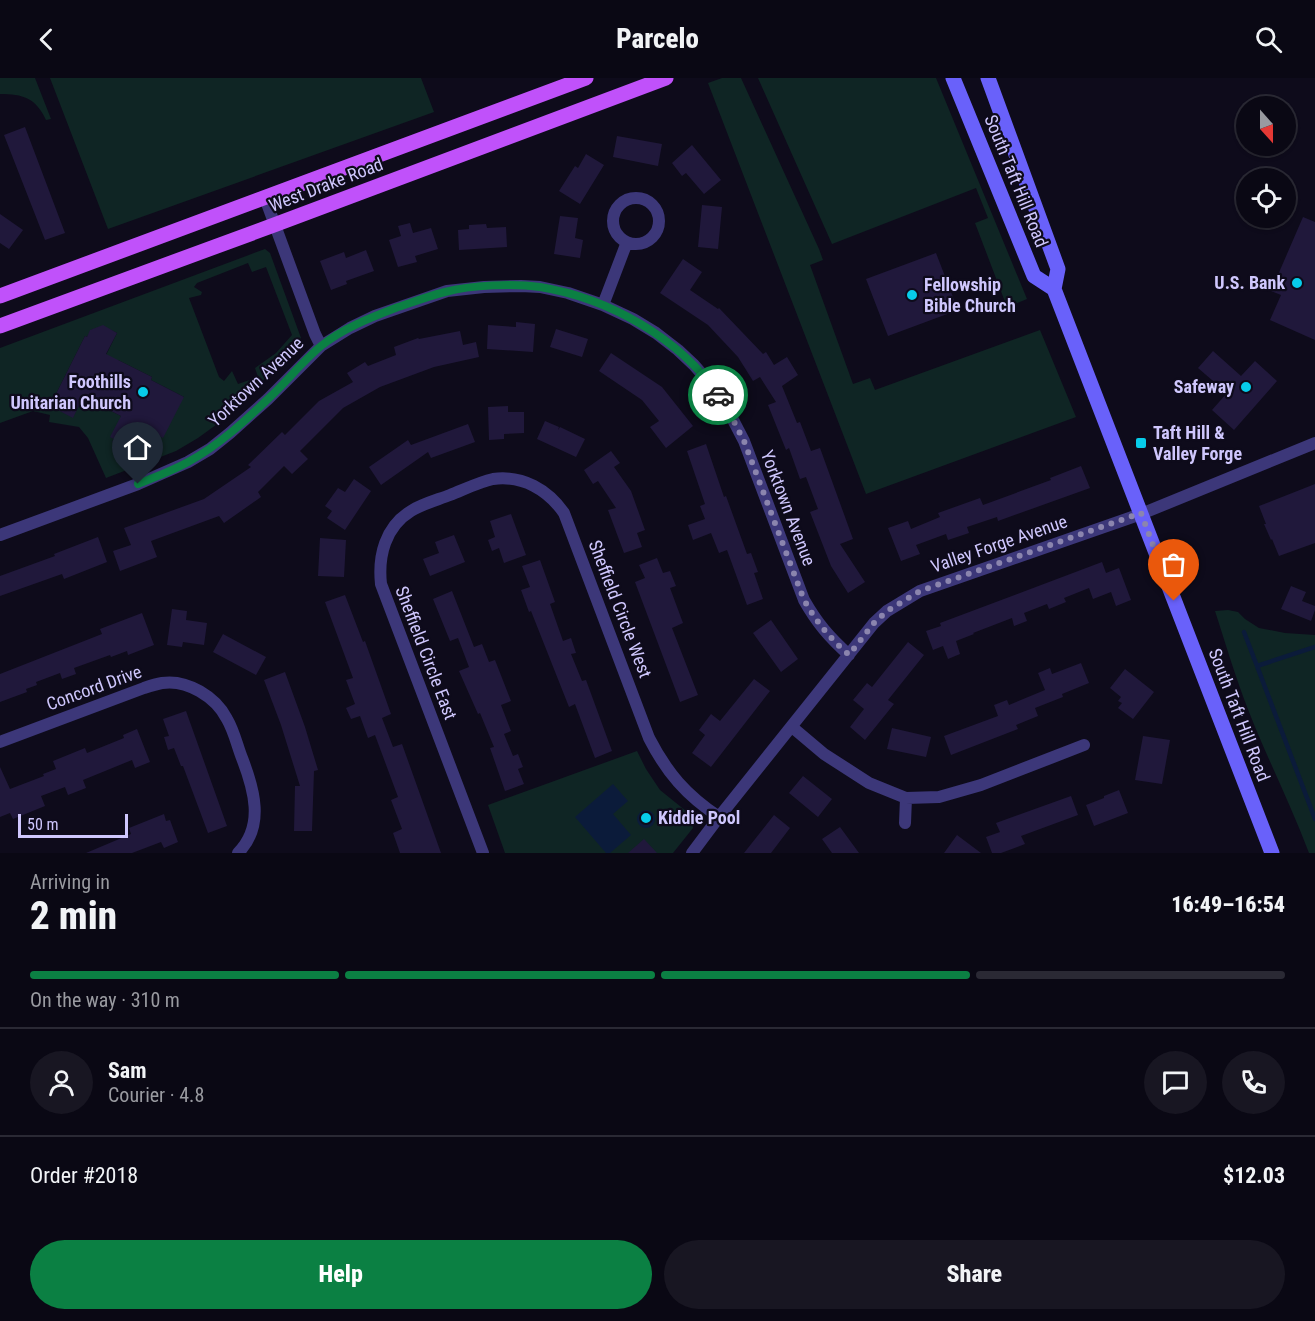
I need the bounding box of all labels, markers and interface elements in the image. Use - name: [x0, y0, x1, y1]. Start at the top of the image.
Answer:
- icon: back: [30, 23, 63, 56]
- text: Parcelo: [616, 23, 699, 55]
- icon: search: [1252, 23, 1285, 56]
- north arrow: [1236, 96, 1296, 156]
- map controls: [1236, 96, 1296, 228]
- street label: South Taft Hill Road: [980, 112, 1053, 250]
- street label: West Drake Road: [266, 153, 386, 216]
- button: locate: [1236, 168, 1296, 228]
- place label: U.S. Bank: [1214, 272, 1285, 293]
- place label: Fellowship Bible Church: [924, 274, 1016, 316]
- marker: U.S. Bank: [1290, 276, 1304, 290]
- marker: Fellowship Bible Church: [905, 288, 919, 302]
- street label: Yorktown Avenue: [204, 332, 307, 431]
- courier: [688, 365, 748, 425]
- place label: Foothills Unitarian Church: [10, 371, 131, 413]
- place label: Safeway: [1174, 376, 1234, 397]
- icon: car: [702, 379, 735, 412]
- marker: Safeway: [1239, 380, 1253, 394]
- marker: Foothills Unitarian Church: [136, 385, 150, 399]
- pin: [112, 422, 163, 484]
- place label: Taft Hill & Valley Forge: [1153, 422, 1242, 464]
- icon: home: [121, 431, 154, 464]
- marker: Taft Hill & Valley Forge: [1134, 436, 1148, 450]
- street label: Yorktown Avenue: [757, 447, 820, 569]
- street label: Valley Forge Avenue: [928, 510, 1070, 577]
- street label: Sheffield Circle West: [585, 537, 656, 681]
- pin: [1148, 539, 1199, 601]
- icon: bag: [1157, 548, 1190, 581]
- street label: Sheffield Circle East: [391, 583, 462, 723]
- street label: South Taft Hill Road: [1204, 645, 1275, 784]
- street label: Concord Drive: [43, 661, 144, 714]
- place label: Kiddie Pool: [658, 807, 740, 828]
- scale bar: [18, 811, 128, 838]
- marker: Kiddie Pool: [639, 811, 653, 825]
- text: 50 m: [27, 815, 59, 834]
- text: Arriving in: [30, 870, 110, 894]
- text: 16:49–16:54: [1171, 892, 1285, 917]
- text: 2 min: [30, 893, 117, 939]
- text: On the way · 310 m: [30, 988, 180, 1012]
- button: person: [30, 1051, 93, 1114]
- button: chat: [1144, 1051, 1207, 1114]
- button: phone: [1222, 1051, 1285, 1114]
- text: Sam: [108, 1058, 147, 1083]
- text: Courier · 4.8: [108, 1083, 204, 1107]
- text: Order #2018: [30, 1163, 138, 1188]
- text: $12.03: [1223, 1163, 1285, 1188]
- button: Help: [30, 1240, 652, 1309]
- button: Share: [664, 1240, 1285, 1309]

